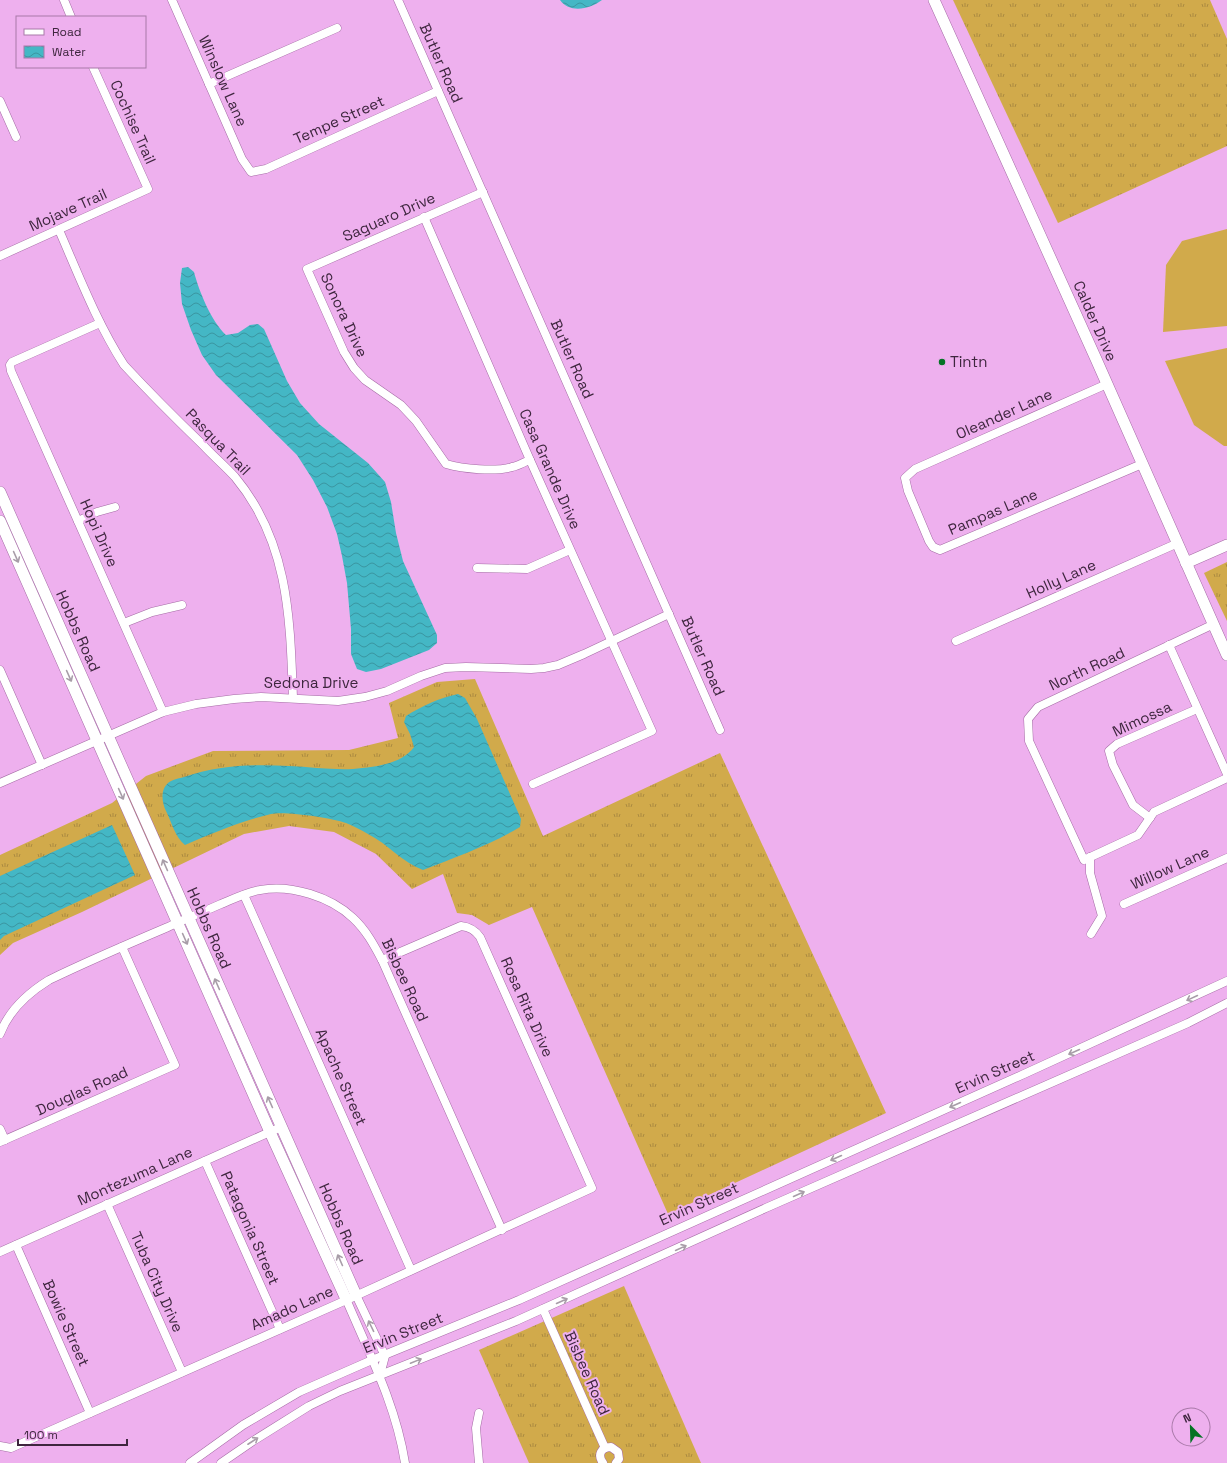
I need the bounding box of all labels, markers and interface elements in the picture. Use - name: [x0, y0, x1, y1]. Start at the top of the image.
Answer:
- legend: [16, 16, 146, 68]
- street label: Butler Road: [416, 20, 467, 105]
- text: Road: [52, 24, 81, 40]
- street label: Winslow Lane: [195, 32, 252, 129]
- text: Water: [52, 44, 86, 60]
- street label: Cochise Trail: [106, 77, 160, 167]
- street label: Tempe Street: [290, 91, 387, 148]
- street label: Mojave Trail: [26, 184, 110, 235]
- street label: Saguaro Drive: [339, 188, 438, 245]
- street label: Sonora Drive: [317, 270, 372, 360]
- street label: Calder Drive: [1069, 278, 1122, 364]
- street label: Butler Road: [547, 316, 598, 401]
- place label: Tintn: [950, 352, 987, 371]
- marker: Tintn: [937, 357, 947, 367]
- street label: Oleander Lane: [953, 384, 1055, 443]
- street label: Pasqua Trail: [182, 404, 255, 479]
- street label: Casa Grande Drive: [515, 406, 586, 532]
- street label: Pampas Lane: [945, 484, 1040, 539]
- street label: Hopi Drive: [76, 496, 123, 570]
- one-way arrow: [13, 550, 20, 562]
- street label: Holly Lane: [1023, 555, 1099, 602]
- street label: Hobbs Road: [52, 587, 105, 674]
- street label: Butler Road: [678, 613, 729, 698]
- street label: North Road: [1046, 643, 1128, 694]
- one-way arrow: [65, 669, 73, 681]
- street label: Sedona Drive: [264, 673, 358, 692]
- street label: Mimossa: [1109, 696, 1175, 741]
- one-way arrow: [118, 788, 125, 800]
- street label: Willow Lane: [1128, 842, 1212, 893]
- one-way arrow: [160, 859, 168, 871]
- street label: Hobbs Road: [183, 884, 236, 971]
- one-way arrow: [182, 933, 189, 945]
- street label: Bisbee Road: [378, 935, 433, 1024]
- street label: Rosa Rita Drive: [497, 954, 558, 1060]
- one-way arrow: [213, 978, 221, 990]
- one-way arrow: [1186, 995, 1198, 1002]
- street label: Apache Street: [312, 1025, 371, 1128]
- street label: Ervin Street: [952, 1046, 1037, 1097]
- one-way arrow: [1068, 1048, 1080, 1056]
- street label: Douglas Road: [33, 1062, 131, 1119]
- one-way arrow: [266, 1097, 273, 1109]
- one-way arrow: [949, 1102, 961, 1109]
- street label: Montezuma Lane: [74, 1142, 195, 1209]
- one-way arrow: [831, 1155, 843, 1162]
- street label: Patagonia Street: [217, 1168, 284, 1288]
- street label: Ervin Street: [656, 1178, 741, 1229]
- street label: Hobbs Road: [315, 1180, 368, 1267]
- one-way arrow: [793, 1189, 805, 1197]
- street label: Tuba City Drive: [127, 1229, 188, 1335]
- one-way arrow: [675, 1243, 687, 1251]
- one-way arrow: [336, 1254, 343, 1266]
- street label: Bowie Street: [39, 1276, 94, 1369]
- street label: Amado Lane: [248, 1281, 336, 1334]
- one-way arrow: [556, 1297, 568, 1304]
- street label: Ervin Street: [360, 1308, 446, 1357]
- one-way arrow: [367, 1320, 374, 1332]
- street label: Bisbee Road: [561, 1328, 614, 1418]
- one-way arrow: [410, 1356, 422, 1364]
- north arrow: [1171, 1407, 1211, 1447]
- text: N: [1181, 1410, 1193, 1426]
- scale bar: [18, 1421, 127, 1447]
- text: 100 m: [24, 1427, 58, 1443]
- one-way arrow: [248, 1437, 259, 1445]

